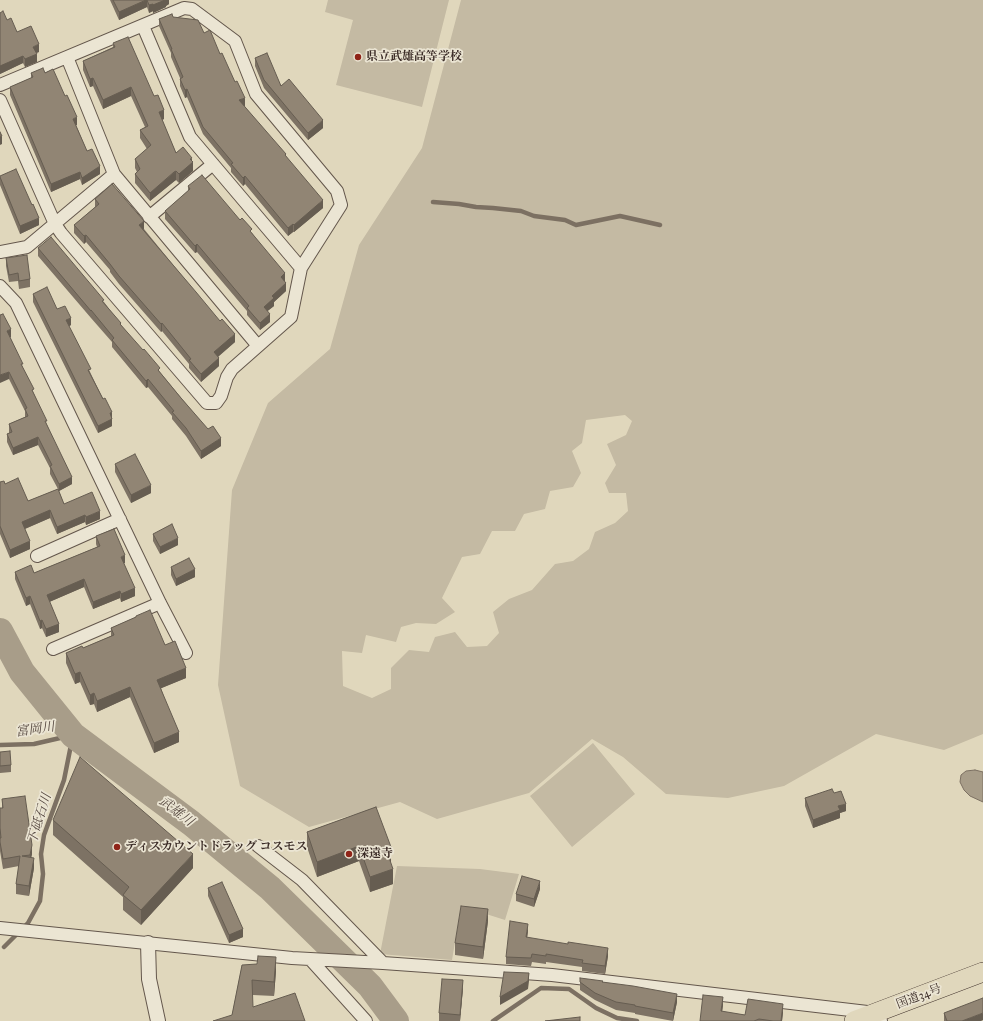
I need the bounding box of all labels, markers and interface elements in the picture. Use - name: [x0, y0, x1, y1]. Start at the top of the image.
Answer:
- place label: 県立武雄高等学校: [366, 50, 462, 64]
- marker: 県立武雄高等学校: [353, 52, 363, 62]
- water label: 富岡川: [15, 720, 55, 740]
- water label: 下砥石川: [25, 792, 55, 846]
- water label: 武雄川: [156, 794, 196, 830]
- place label: ディスカウントドラッグ コスモス: [125, 840, 308, 854]
- marker: ディスカウントドラッグ コスモス: [112, 842, 122, 852]
- place label: 深遠寺: [357, 847, 393, 861]
- marker: 深遠寺: [344, 849, 354, 859]
- street label: 国道34号: [894, 982, 944, 1012]

